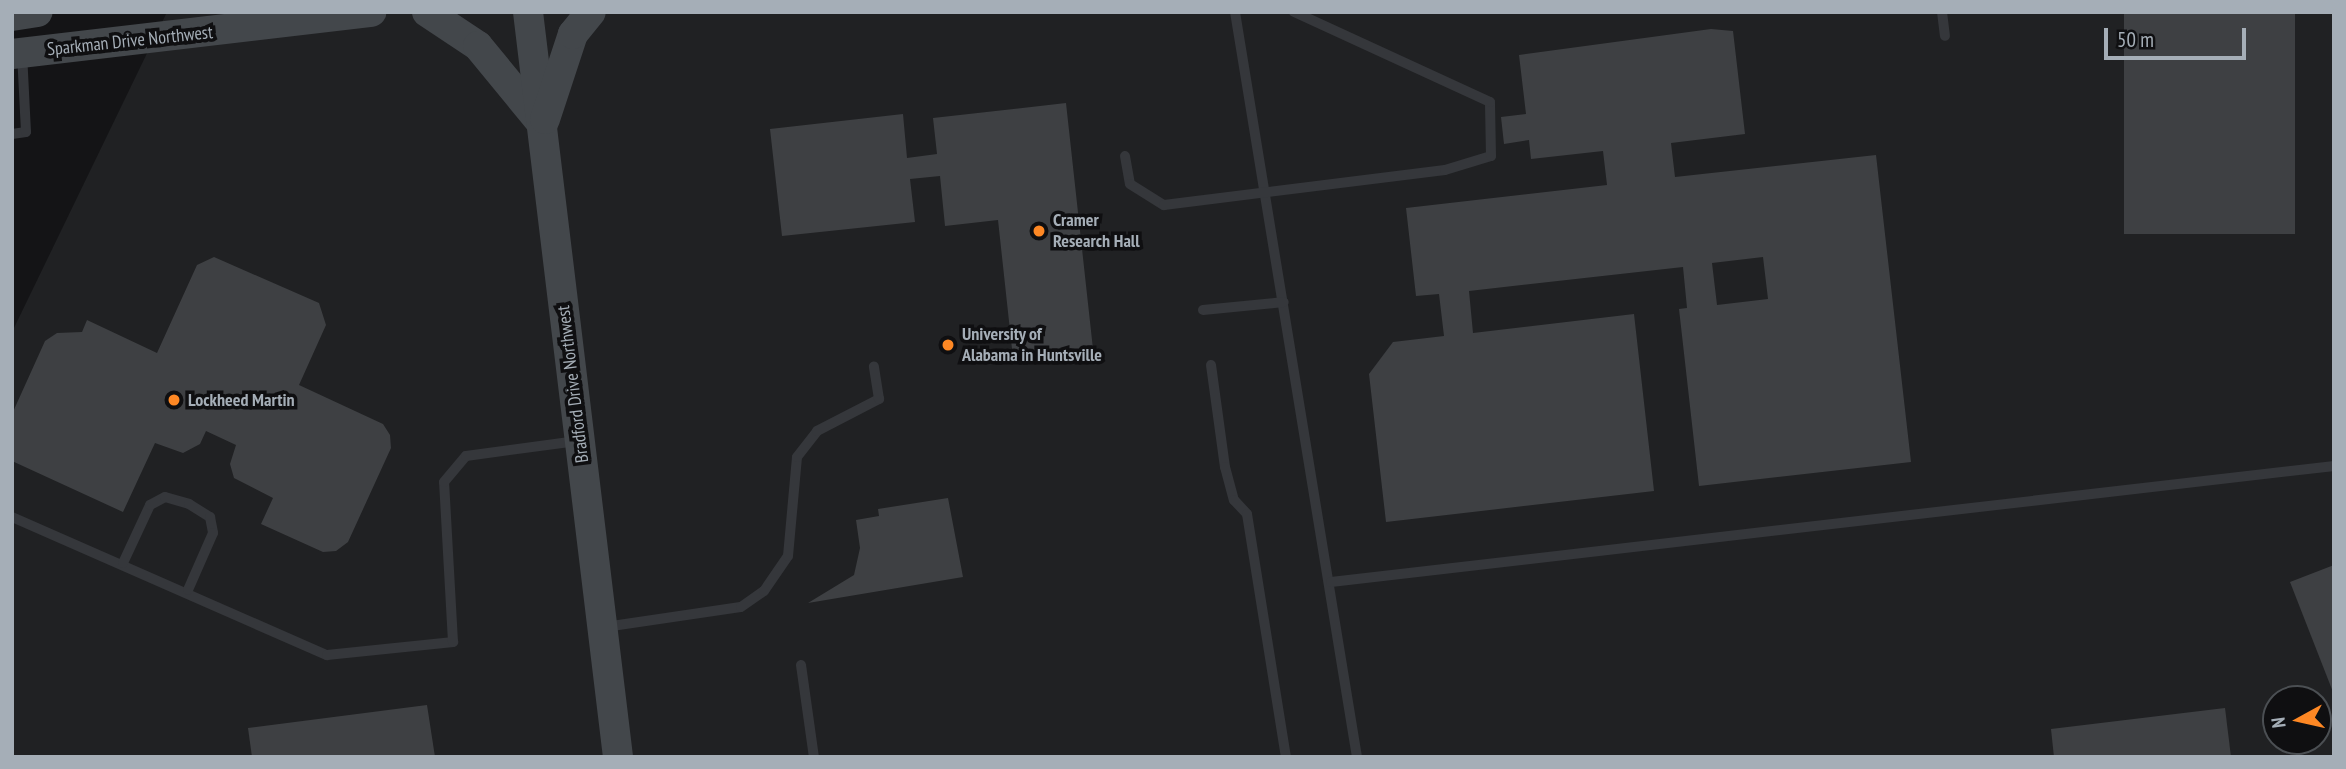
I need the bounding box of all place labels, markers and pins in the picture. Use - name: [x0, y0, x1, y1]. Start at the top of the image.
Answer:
- place label: Cramer Research Hall: [1053, 210, 1140, 252]
- marker: Cramer Research Hall: [1031, 223, 1047, 239]
- place label: University of Alabama in Huntsville: [962, 324, 1102, 366]
- marker: University of Alabama in Huntsville: [940, 337, 956, 353]
- place label: Lockheed Martin: [188, 389, 295, 411]
- marker: Lockheed Martin: [166, 392, 182, 408]

